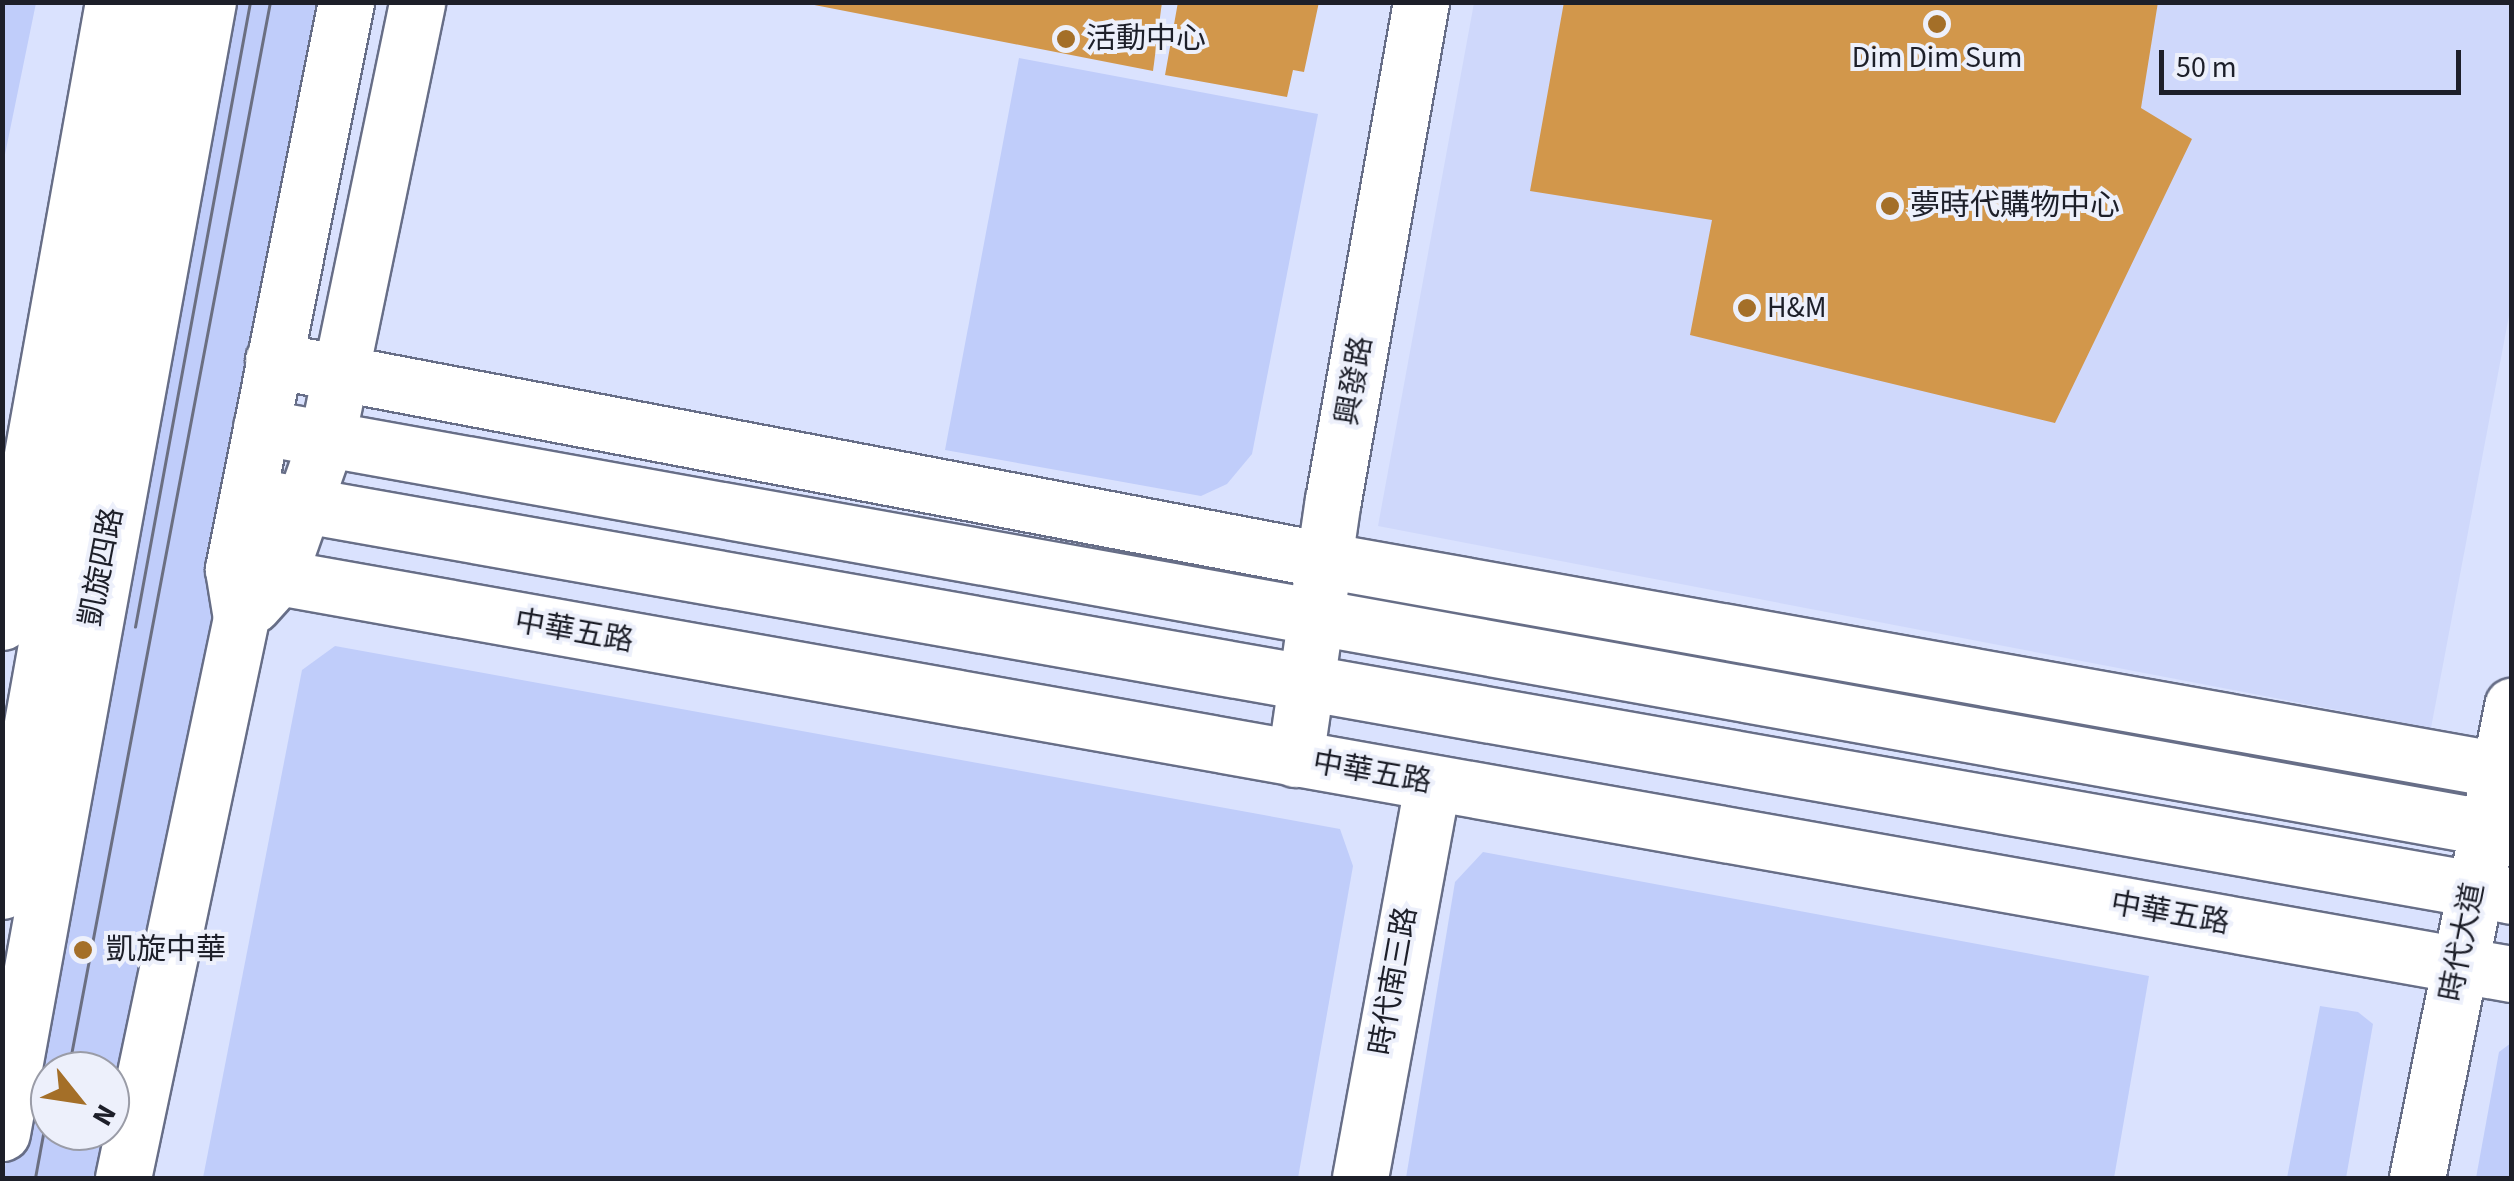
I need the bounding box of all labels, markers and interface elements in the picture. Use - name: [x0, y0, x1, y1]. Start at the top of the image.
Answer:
- marker: Dim Dim Sum: [1926, 13, 1948, 35]
- place label: 活動中心: [1086, 21, 1206, 57]
- marker: 活動中心: [1055, 28, 1077, 50]
- scale bar: [2164, 30, 2466, 92]
- place label: Dim Dim Sum: [1852, 40, 2022, 76]
- text: 50 m: [2176, 46, 2237, 89]
- place label: 夢時代購物中心: [1910, 188, 2120, 224]
- marker: 夢時代購物中心: [1879, 195, 1901, 217]
- place label: H&M: [1767, 290, 1827, 326]
- marker: H&M: [1736, 297, 1758, 319]
- street label: 興發路: [1329, 334, 1381, 428]
- street label: 凱旋四路: [73, 505, 131, 629]
- street label: 中華五路: [512, 604, 636, 660]
- street label: 中華五路: [1310, 745, 1434, 801]
- street label: 時代大道: [2434, 880, 2492, 1004]
- street label: 中華五路: [2108, 886, 2232, 942]
- street label: 時代南三路: [1363, 904, 1425, 1058]
- place label: 凱旋中華: [106, 932, 226, 968]
- marker: 凱旋中華: [70, 937, 96, 963]
- north arrow: [30, 1051, 130, 1151]
- text: N: [82, 1097, 126, 1133]

